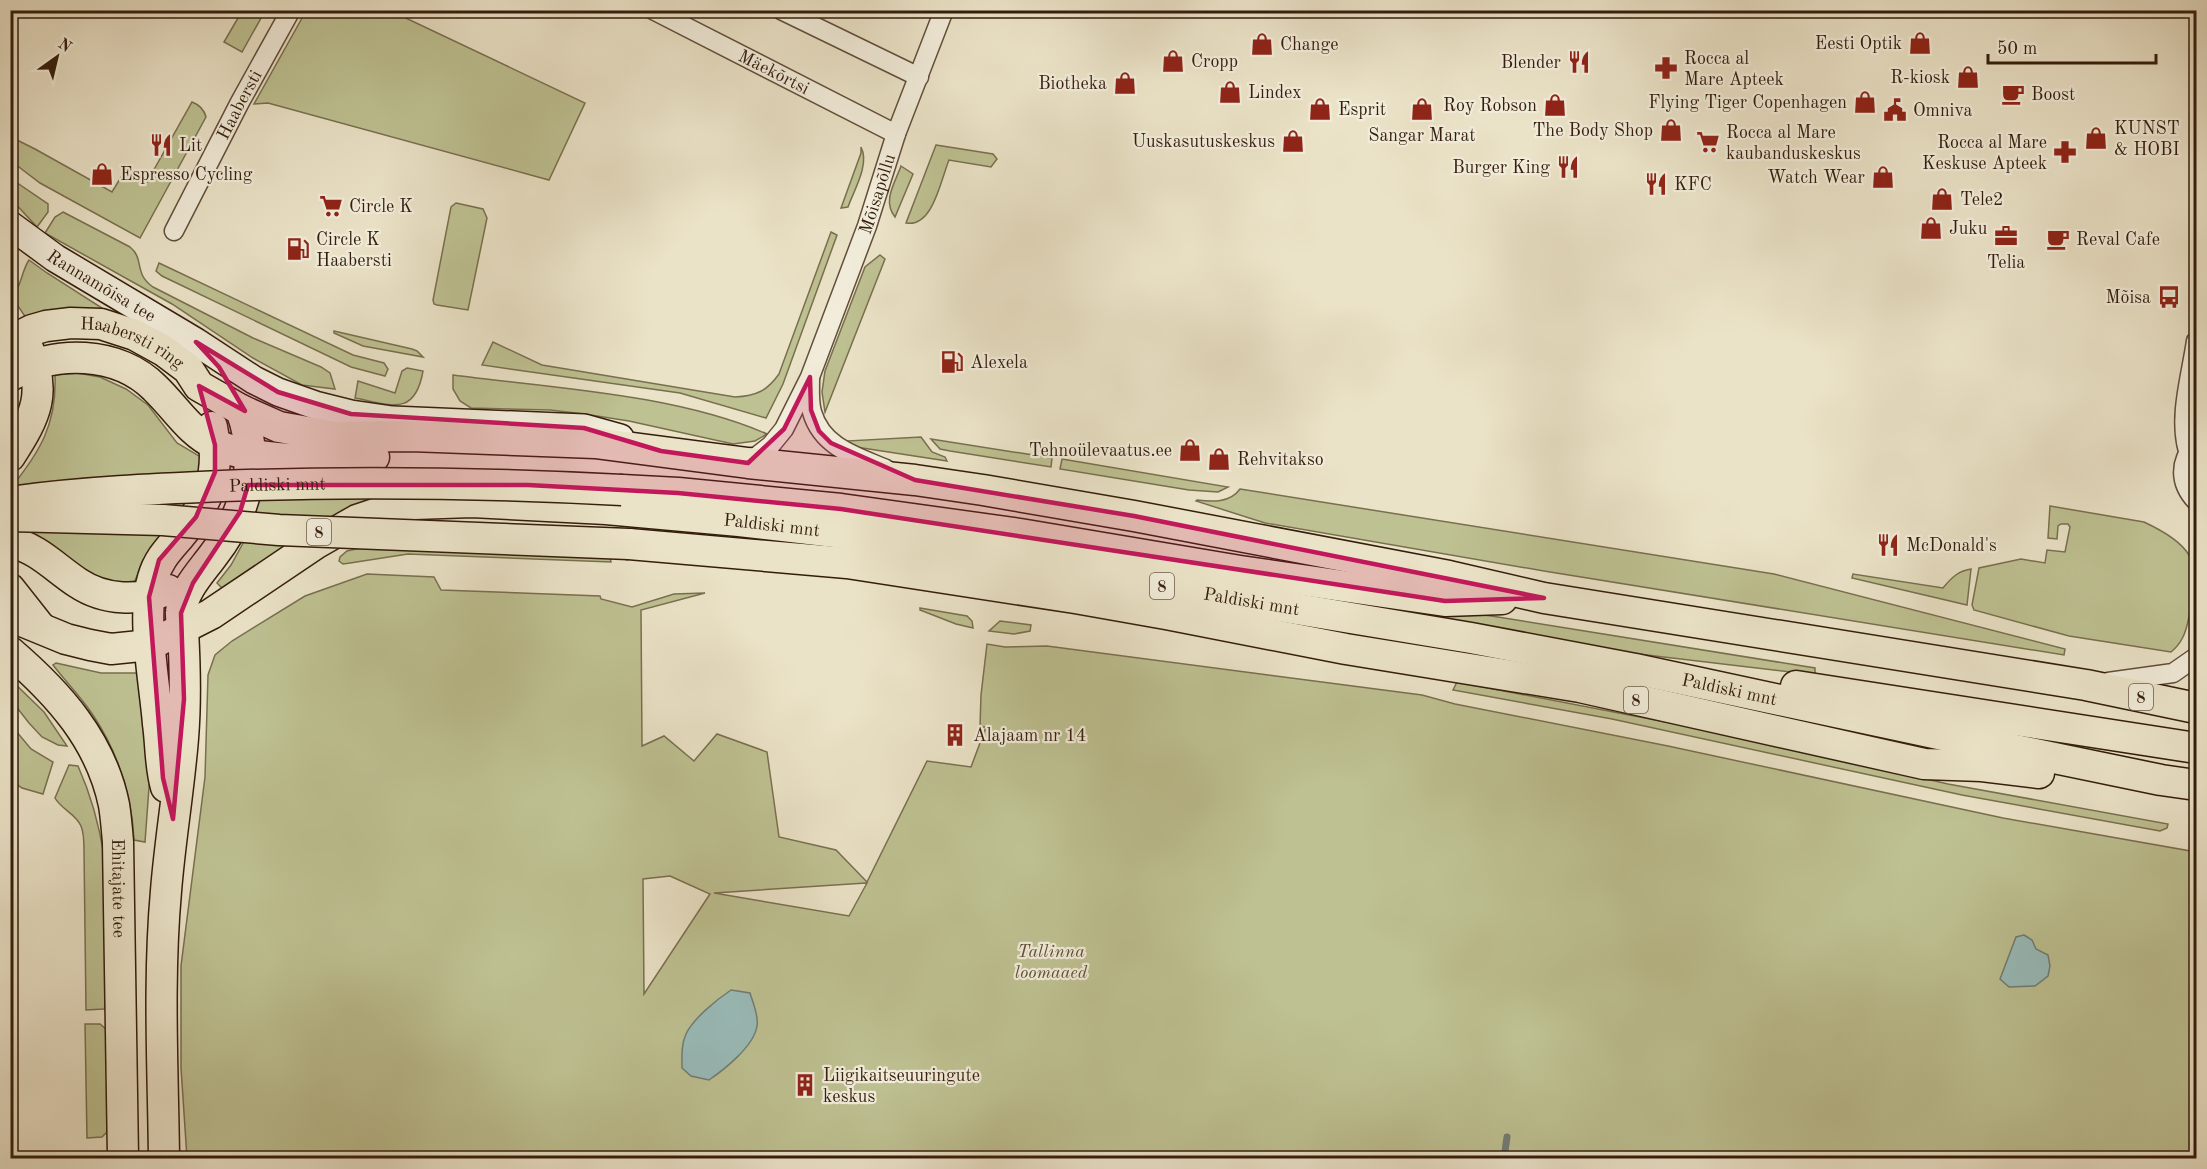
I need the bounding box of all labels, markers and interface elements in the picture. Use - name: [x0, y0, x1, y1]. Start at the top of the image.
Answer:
- north arrow: [27, 27, 87, 87]
- scale bar: [1988, 27, 2156, 65]
- shop icon: Eesti Optik: [1907, 30, 1933, 56]
- shop icon: Change: [1249, 31, 1275, 57]
- place label: Eesti Optik: [1815, 35, 1902, 53]
- text: N: [55, 36, 74, 57]
- place label: Change: [1280, 36, 1338, 54]
- text: 50 m: [1997, 40, 2037, 58]
- street label: Mäekõrtsi: [735, 47, 812, 98]
- shop icon: Cropp: [1160, 48, 1186, 74]
- restaurant icon: Blender: [1566, 49, 1592, 75]
- place label: Rocca al Mare Apteek: [1684, 50, 1784, 89]
- place label: Cropp: [1191, 53, 1238, 71]
- place label: Blender: [1501, 54, 1562, 72]
- pharmacy icon: Rocca al Mare Apteek: [1653, 55, 1679, 81]
- shop icon: R-kiosk: [1955, 64, 1981, 90]
- street label: Haabersti: [214, 67, 266, 143]
- place label: R-kiosk: [1890, 69, 1950, 87]
- shop icon: Biotheka: [1112, 70, 1138, 96]
- place label: Biotheka: [1038, 75, 1107, 93]
- shop icon: Lindex: [1217, 79, 1243, 105]
- cafe icon: Boost: [2000, 81, 2026, 107]
- place label: Lindex: [1248, 84, 1302, 102]
- place label: Boost: [2031, 86, 2075, 104]
- shop icon: Flying Tiger Copenhagen: [1852, 89, 1878, 115]
- shop icon: Roy Robson: [1542, 92, 1568, 118]
- place label: Flying Tiger Copenhagen: [1648, 94, 1847, 112]
- shop icon: Esprit: [1307, 96, 1333, 122]
- shop icon: Sangar Marat: [1409, 96, 1435, 122]
- place label: Roy Robson: [1443, 97, 1537, 115]
- public building icon: Omniva: [1882, 97, 1908, 123]
- place label: Esprit: [1338, 101, 1386, 119]
- place label: Omniva: [1913, 102, 1972, 120]
- shop icon: The Body Shop: [1658, 117, 1684, 143]
- place label: KUNST & HOBI: [2114, 120, 2180, 159]
- place label: The Body Shop: [1533, 122, 1653, 140]
- place label: Rocca al Mare kaubanduskeskus: [1726, 124, 1861, 163]
- shop icon: KUNST & HOBI: [2083, 125, 2109, 151]
- place label: Sangar Marat: [1368, 127, 1476, 145]
- shop icon: Uuskasutuskeskus: [1280, 128, 1306, 154]
- supermarket icon: Rocca al Mare kaubanduskeskus: [1695, 129, 1721, 155]
- restaurant icon: Lit: [148, 132, 174, 158]
- place label: Uuskasutuskeskus: [1132, 133, 1275, 151]
- place label: Rocca al Mare Keskuse Apteek: [1922, 134, 2047, 173]
- place label: Lit: [179, 137, 202, 155]
- pharmacy icon: Rocca al Mare Keskuse Apteek: [2052, 139, 2078, 165]
- street label: Mõisapõllu: [857, 151, 899, 237]
- restaurant icon: Burger King: [1555, 154, 1581, 180]
- place label: Burger King: [1452, 159, 1550, 177]
- shop icon: Espresso Cycling: [89, 161, 115, 187]
- shop icon: Watch Wear: [1870, 164, 1896, 190]
- place label: Espresso Cycling: [120, 166, 253, 184]
- place label: Watch Wear: [1767, 169, 1866, 187]
- restaurant icon: KFC: [1643, 171, 1669, 197]
- place label: KFC: [1674, 176, 1712, 194]
- shop icon: Tele2: [1929, 186, 1955, 212]
- place label: Tele2: [1960, 191, 2004, 209]
- supermarket icon: Circle K: [318, 193, 344, 219]
- place label: Circle K: [349, 198, 413, 216]
- shop icon: Juku: [1918, 215, 1944, 241]
- place label: Juku: [1949, 220, 1988, 238]
- office icon: Telia: [1993, 223, 2019, 249]
- cafe icon: Reval Cafe: [2045, 226, 2071, 252]
- place label: Circle K Haabersti: [316, 231, 392, 270]
- place label: Reval Cafe: [2076, 231, 2160, 249]
- fuel station icon: Circle K Haabersti: [285, 236, 311, 262]
- street label: Rannamõisa tee: [43, 247, 158, 326]
- place label: Telia: [1987, 254, 2025, 272]
- bus stop icon: Mõisa: [2156, 284, 2182, 310]
- place label: Mõisa: [2105, 289, 2151, 307]
- street label: Haabersti ring: [80, 315, 188, 373]
- fuel station icon: Alexela: [939, 349, 965, 375]
- place label: Alexela: [970, 354, 1028, 372]
- shop icon: Tehnoülevaatus.ee: [1177, 437, 1203, 463]
- place label: Tehnoülevaatus.ee: [1029, 442, 1172, 460]
- shop icon: Rehvitakso: [1206, 446, 1232, 472]
- place label: Rehvitakso: [1237, 451, 1324, 469]
- street label: Paldiski mnt: [229, 475, 326, 496]
- street label: Paldiski mnt: [723, 512, 821, 540]
- road number: 8: [307, 519, 331, 545]
- restaurant icon: McDonald's: [1875, 532, 1901, 558]
- place label: McDonald's: [1906, 537, 1997, 555]
- road number: 8: [1150, 573, 1174, 599]
- street label: Paldiski mnt: [1202, 586, 1301, 619]
- street label: Paldiski mnt: [1680, 671, 1779, 709]
- road number: 8: [2129, 684, 2153, 710]
- road number: 8: [1624, 687, 1648, 713]
- building icon: Alajaam nr 14: [942, 722, 968, 748]
- place label: Alajaam nr 14: [973, 727, 1086, 745]
- street label: Ehitajate tee: [108, 838, 128, 938]
- park label: Tallinna loomaaed: [1015, 943, 1088, 982]
- place label: Liigikaitseuuringute keskus: [823, 1067, 980, 1106]
- building icon: Liigikaitseuuringute keskus: [792, 1072, 818, 1098]

